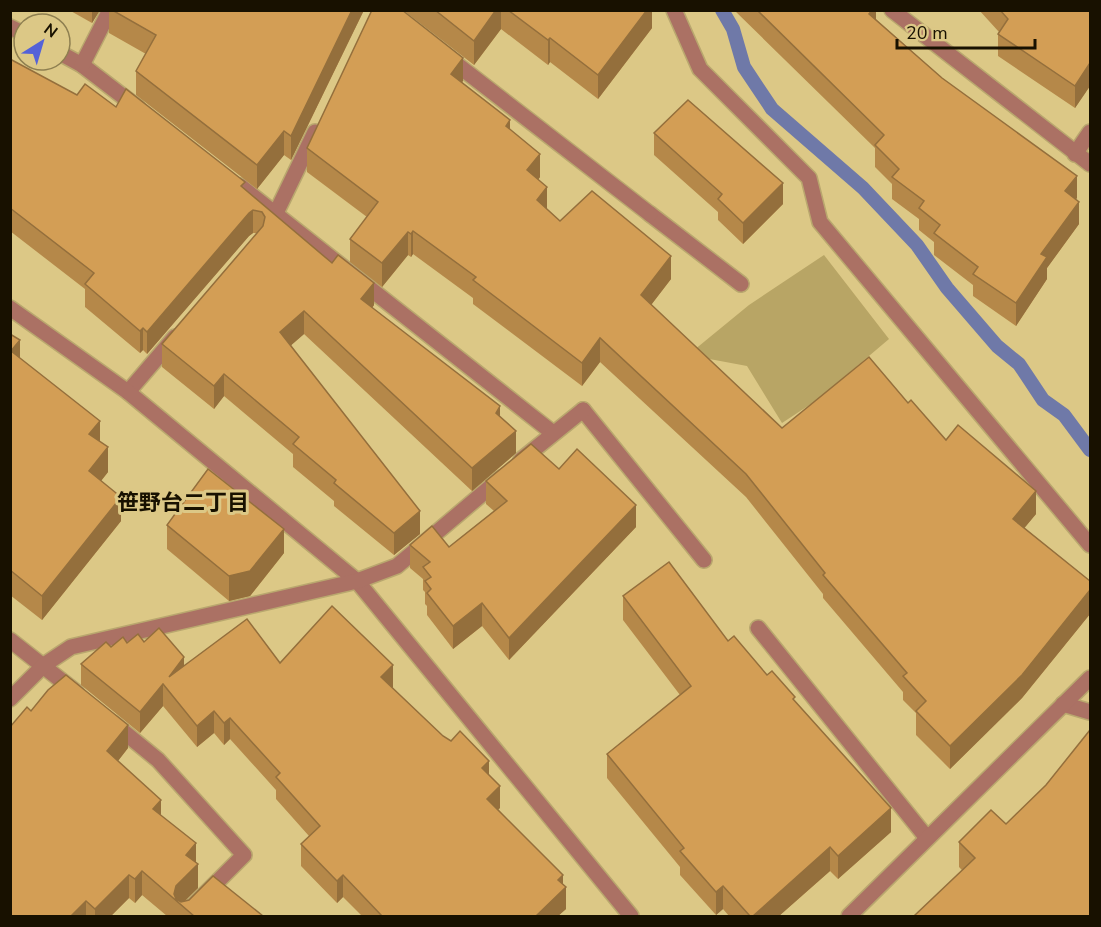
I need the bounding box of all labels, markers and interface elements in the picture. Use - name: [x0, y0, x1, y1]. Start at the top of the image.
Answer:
- north arrow: [12, 12, 72, 72]
- scale bar: [897, 12, 1035, 50]
- text: N: [39, 18, 62, 43]
- text: 20 m: [906, 21, 948, 45]
- district label: 笹野台二丁目: [117, 488, 249, 518]

